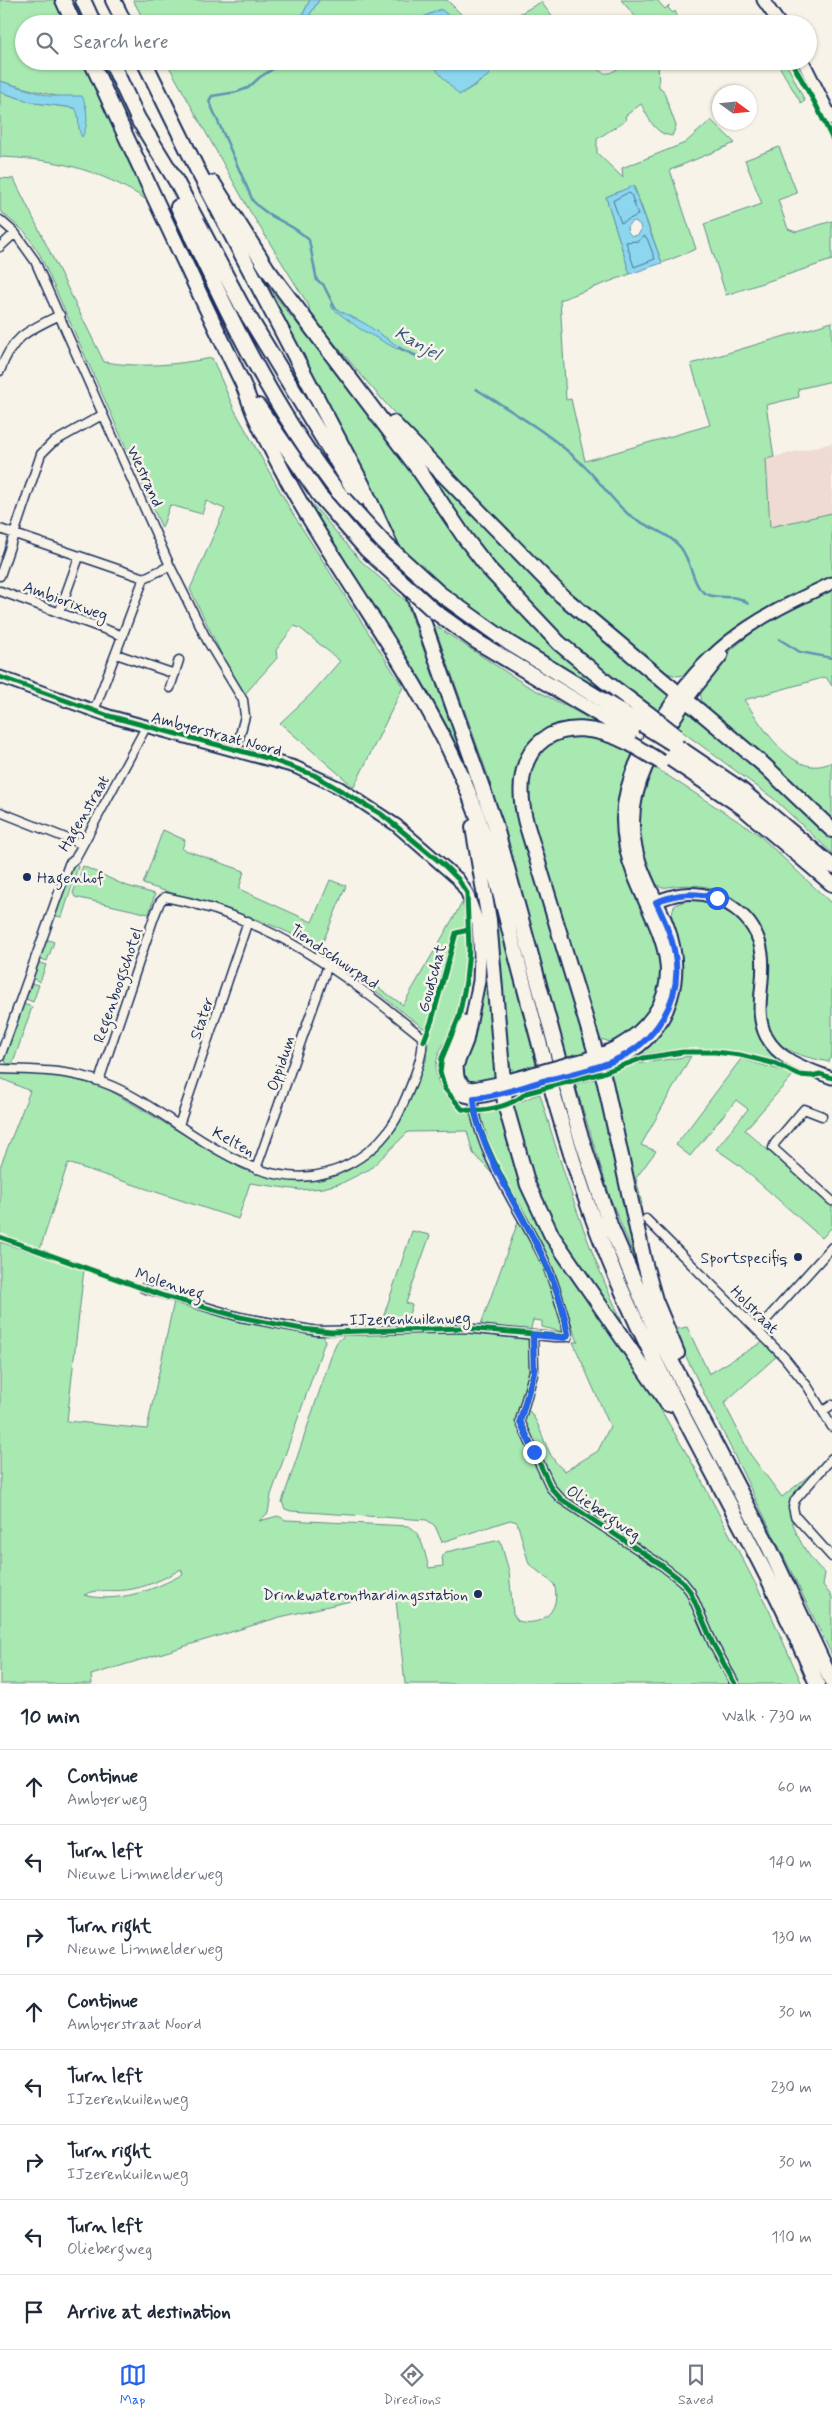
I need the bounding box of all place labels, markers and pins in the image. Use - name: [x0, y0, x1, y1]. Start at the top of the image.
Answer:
- place label: Hagenhof: [37, 868, 104, 890]
- marker: Hagenhof: [21, 871, 33, 883]
- place label: Sportspecifiq: [701, 1248, 788, 1269]
- marker: Sportspecifiq: [792, 1251, 804, 1263]
- place label: Drinkwateronthardingsstation: [263, 1585, 468, 1606]
- marker: Drinkwateronthardingsstation: [472, 1588, 484, 1600]

